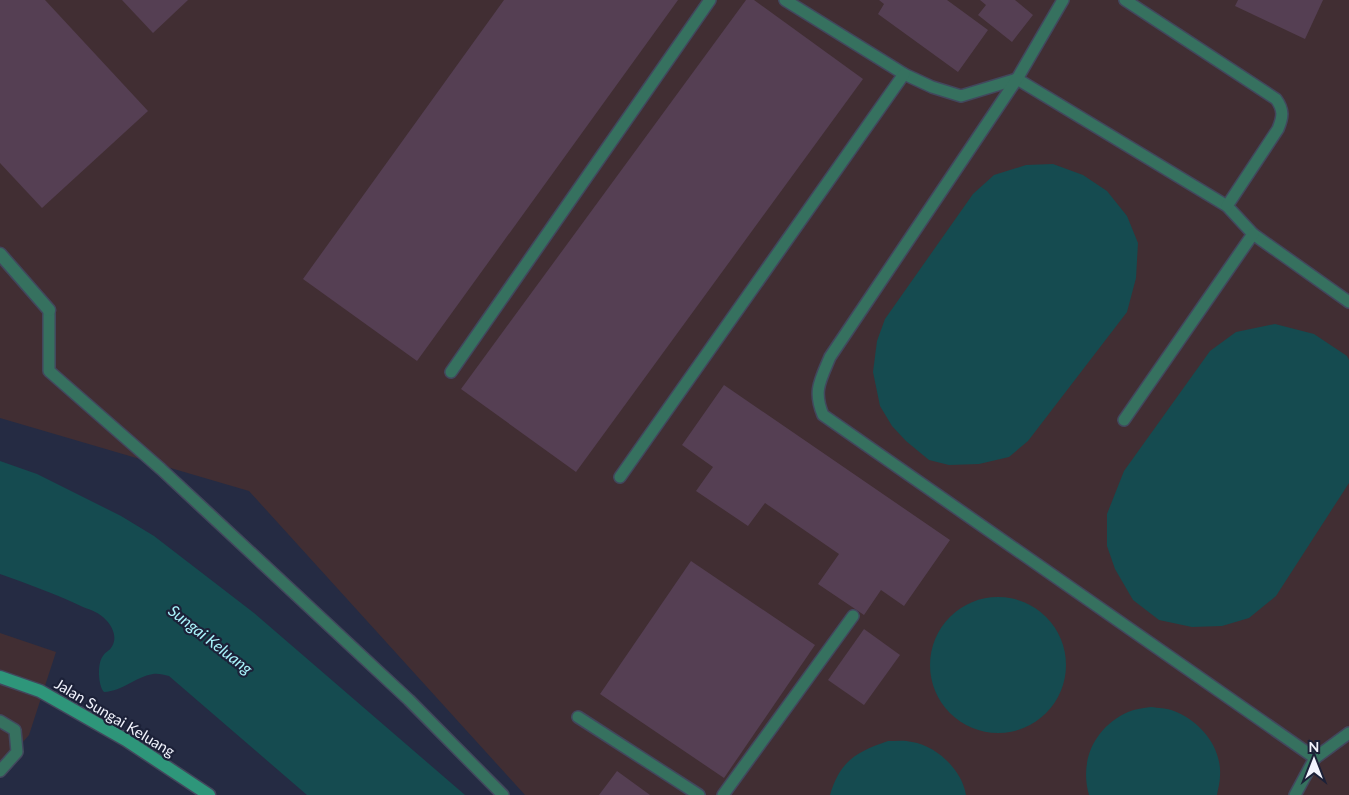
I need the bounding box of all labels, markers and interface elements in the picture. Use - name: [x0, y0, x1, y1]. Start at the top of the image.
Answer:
- water label: Sungai Keluang: [165, 600, 257, 678]
- street label: Jalan Sungai Keluang: [52, 674, 178, 760]
- north arrow: [1289, 735, 1339, 785]
- text: N: [1309, 738, 1319, 755]

